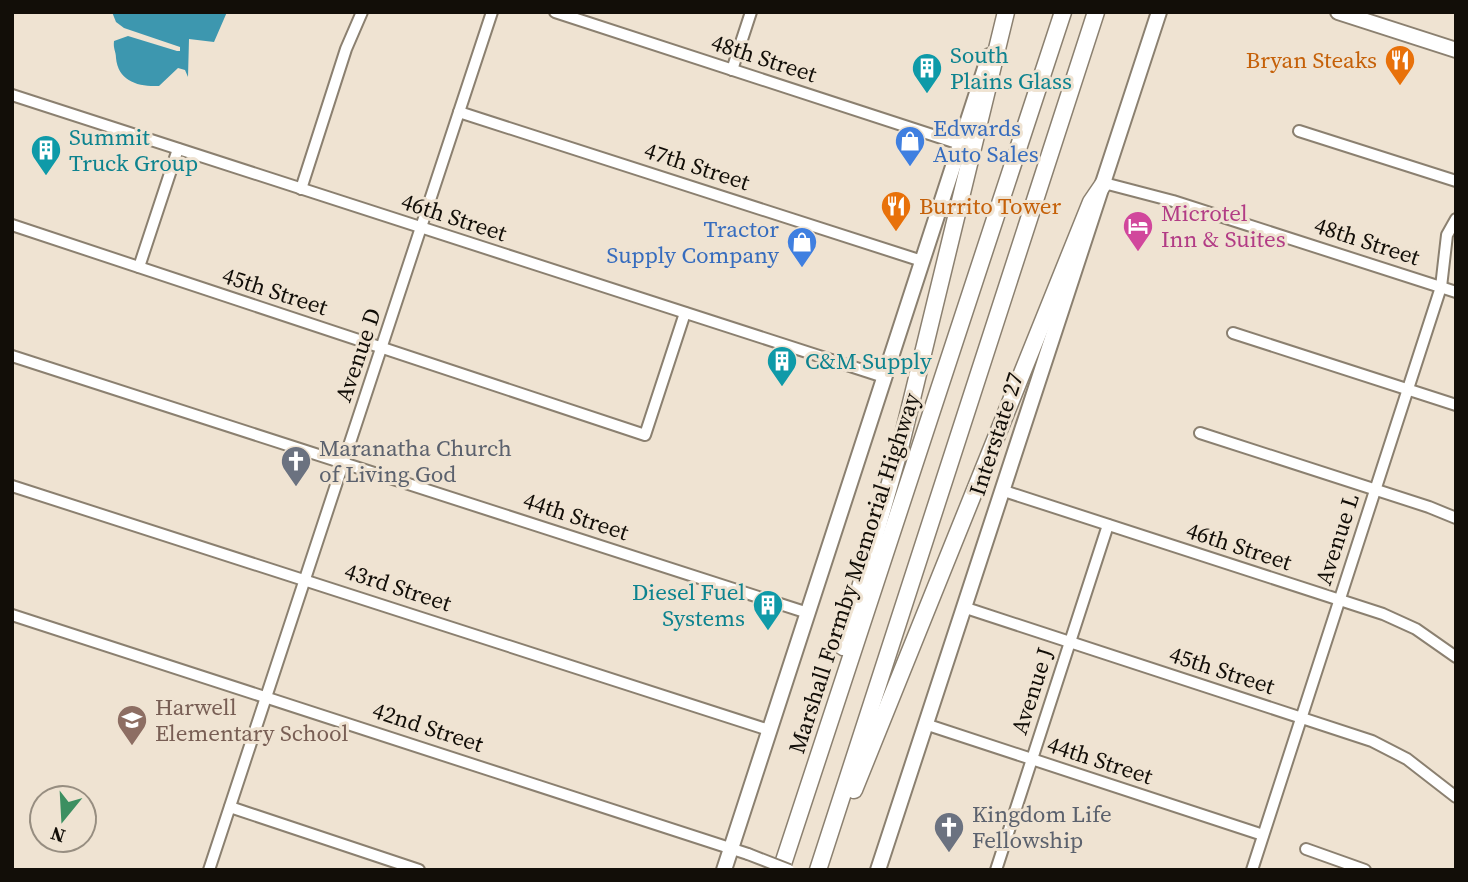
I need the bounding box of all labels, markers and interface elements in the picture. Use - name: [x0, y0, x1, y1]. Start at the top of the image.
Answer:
- street label: 48th Street: [707, 26, 821, 90]
- place label: South Plains Glass: [950, 39, 1072, 97]
- restaurant icon: Bryan Steaks: [1383, 43, 1417, 87]
- place label: Bryan Steaks: [1246, 44, 1377, 76]
- building icon: South Plains Glass: [910, 51, 944, 95]
- place label: Edwards Auto Sales: [933, 112, 1039, 170]
- place label: Summit Truck Group: [69, 121, 198, 179]
- shop icon: Edwards Auto Sales: [893, 124, 927, 168]
- building icon: Summit Truck Group: [29, 133, 63, 177]
- street label: 47th Street: [640, 134, 754, 198]
- street label: 46th Street: [397, 185, 511, 249]
- restaurant icon: Burrito Tower: [879, 189, 913, 233]
- place label: Burrito Tower: [919, 190, 1061, 222]
- place label: Microtel Inn & Suites: [1161, 197, 1286, 255]
- hotel icon: Microtel Inn & Suites: [1121, 209, 1155, 253]
- street label: 48th Street: [1310, 209, 1424, 273]
- place label: Tractor Supply Company: [607, 213, 779, 271]
- shop icon: Tractor Supply Company: [785, 225, 819, 269]
- street label: 45th Street: [218, 259, 332, 323]
- street label: Avenue D: [327, 304, 389, 406]
- building icon: C&M Supply: [765, 344, 799, 388]
- place label: C&M Supply: [805, 345, 932, 377]
- street label: Interstate 27: [961, 368, 1031, 500]
- street label: Marshall Formby Memorial Highway: [780, 388, 928, 757]
- place label: Maranatha Church of Living God: [319, 432, 512, 490]
- church icon: Maranatha Church of Living God: [279, 444, 313, 488]
- street label: 44th Street: [519, 484, 633, 548]
- street label: Avenue L: [1307, 489, 1367, 589]
- street label: 46th Street: [1182, 514, 1296, 578]
- street label: 43rd Street: [341, 555, 456, 619]
- place label: Diesel Fuel Systems: [632, 576, 745, 634]
- building icon: Diesel Fuel Systems: [751, 588, 785, 632]
- street label: 45th Street: [1165, 638, 1279, 702]
- street label: Avenue J: [1003, 644, 1061, 738]
- place label: Harwell Elementary School: [155, 691, 348, 749]
- street label: 42nd Street: [368, 694, 488, 760]
- school or university icon: Harwell Elementary School: [115, 703, 149, 747]
- street label: 44th Street: [1043, 728, 1157, 792]
- north arrow: [28, 784, 98, 854]
- place label: Kingdom Life Fellowship: [972, 798, 1112, 856]
- church icon: Kingdom Life Fellowship: [932, 810, 966, 854]
- text: N: [47, 821, 68, 850]

